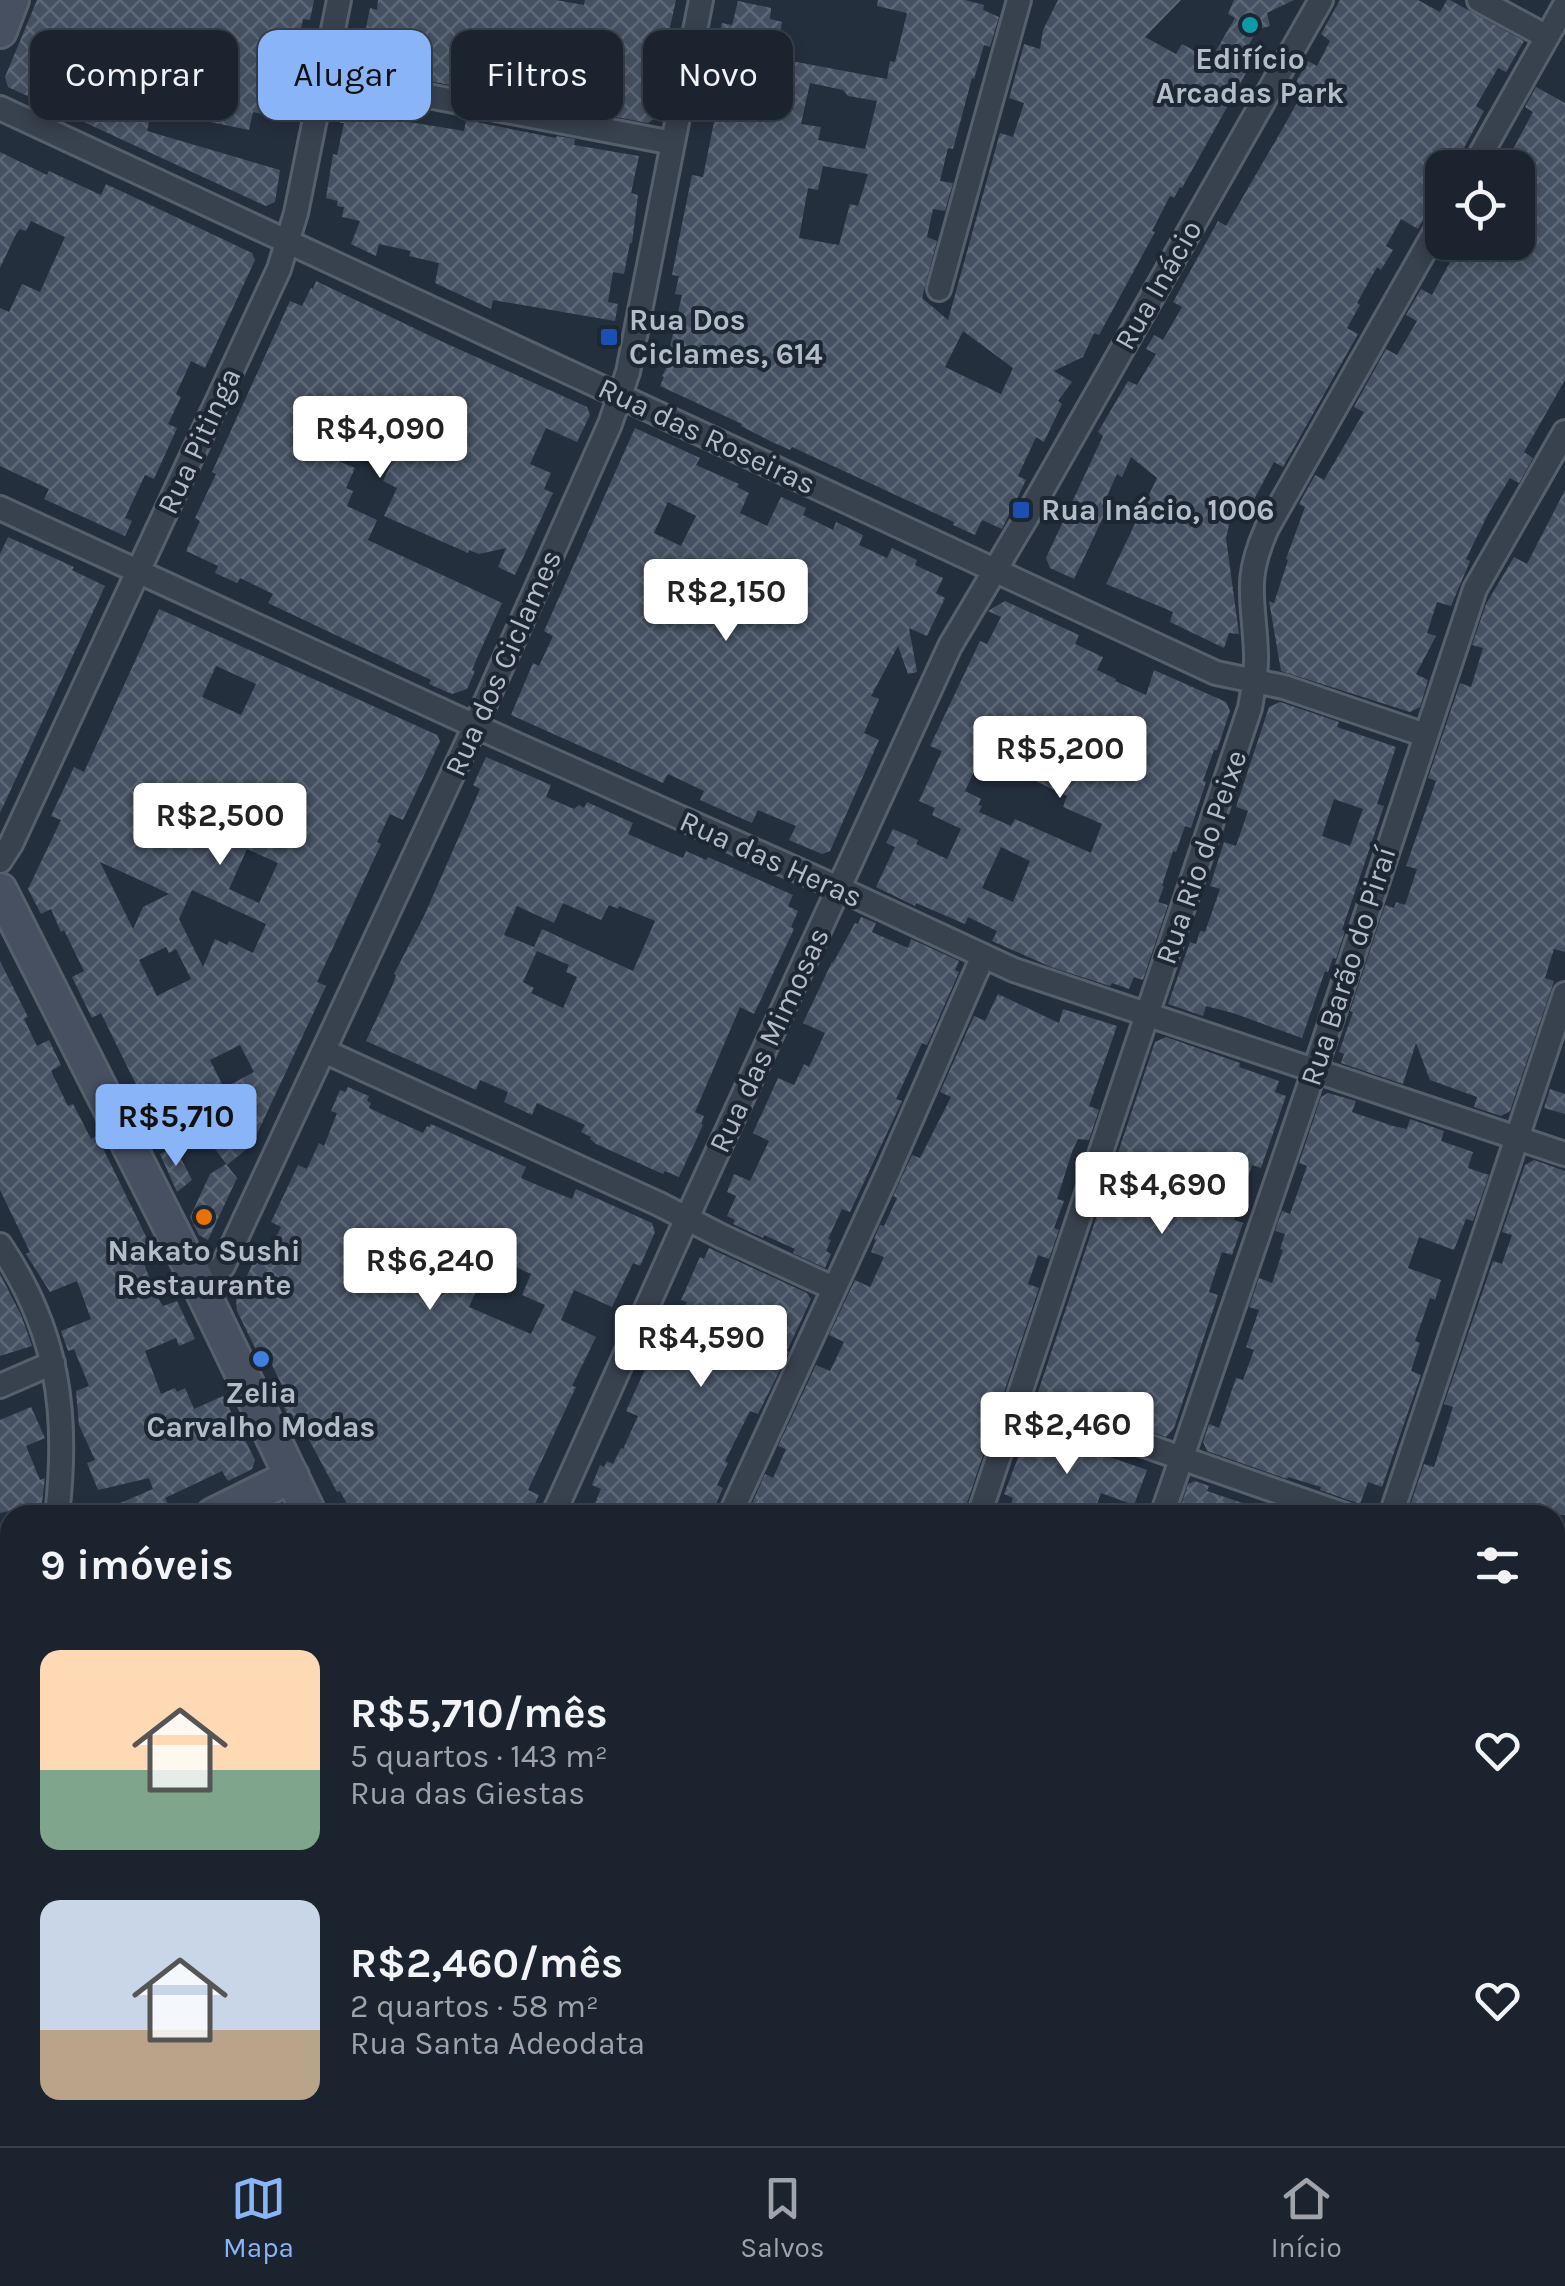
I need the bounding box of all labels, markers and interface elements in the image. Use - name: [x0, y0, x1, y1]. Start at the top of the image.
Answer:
- marker: Edifício Arcadas Park: [1239, 14, 1261, 36]
- chip: Comprar: [30, 30, 238, 120]
- chip: Alugar: [258, 30, 431, 120]
- chip: Filtros: [451, 30, 623, 120]
- chip: Novo: [643, 30, 793, 120]
- place label: Edifício Arcadas Park: [1156, 41, 1344, 111]
- map controls: [1425, 150, 1535, 260]
- button: locate: [1425, 150, 1535, 260]
- street label: Rua Inácio: [1106, 214, 1210, 356]
- place label: Rua Dos Ciclames, 614: [629, 302, 823, 372]
- marker: Rua Dos Ciclames, 614: [598, 326, 620, 348]
- street label: Rua Pitinga: [149, 362, 249, 520]
- street label: Rua das Roseiras: [593, 370, 821, 502]
- pin: R$4,090: [288, 396, 472, 481]
- text: R$4,090: [315, 410, 445, 447]
- place label: Rua Inácio, 1006: [1041, 492, 1274, 528]
- marker: Rua Inácio, 1006: [1010, 499, 1032, 521]
- street label: Rua dos Ciclames: [437, 544, 569, 782]
- pin: R$2,150: [634, 559, 818, 644]
- text: R$2,150: [666, 573, 786, 610]
- pin: R$5,200: [968, 716, 1152, 801]
- text: R$5,200: [995, 730, 1125, 767]
- street label: Rua Rio do Peixe: [1148, 745, 1254, 969]
- pin: R$2,500: [128, 783, 312, 868]
- text: R$2,500: [155, 797, 285, 834]
- street label: Rua das Heras: [674, 803, 868, 915]
- street label: Rua Barão do Piraí: [1292, 842, 1404, 1090]
- street label: Rua das Mimosas: [701, 922, 837, 1158]
- pin: R$5,710: [84, 1084, 268, 1169]
- text: R$5,710: [118, 1098, 234, 1135]
- pin: R$4,690: [1070, 1152, 1254, 1237]
- text: R$4,690: [1098, 1166, 1226, 1203]
- marker: Nakato Sushi Restaurante: [193, 1206, 215, 1228]
- pin: R$6,240: [338, 1228, 522, 1313]
- place label: Nakato Sushi Restaurante: [107, 1233, 301, 1303]
- text: R$6,240: [366, 1242, 494, 1279]
- pin: R$4,590: [609, 1305, 793, 1390]
- text: R$4,590: [637, 1319, 765, 1356]
- marker: Zelia Carvalho Modas: [250, 1348, 272, 1370]
- place label: Zelia Carvalho Modas: [147, 1375, 375, 1445]
- pin: R$2,460: [975, 1392, 1159, 1477]
- text: R$2,460: [1003, 1406, 1131, 1443]
- icon: filters: [1470, 1538, 1525, 1593]
- text: 9 imóveis: [40, 1540, 234, 1590]
- text: R$5,710/mês: [350, 1688, 608, 1738]
- icon: home: [120, 1690, 240, 1810]
- icon: heart: [1470, 1723, 1525, 1778]
- text: 5 quartos · 143 m²: [350, 1738, 608, 1775]
- text: Rua das Giestas: [350, 1775, 585, 1812]
- text: R$2,460/mês: [350, 1938, 623, 1988]
- icon: home: [120, 1940, 240, 2060]
- icon: heart: [1470, 1973, 1525, 2028]
- text: 2 quartos · 58 m²: [350, 1988, 599, 2025]
- text: Rua Santa Adeodata: [350, 2025, 645, 2062]
- tab: Mapa: [223, 2171, 294, 2264]
- tab: Salvos: [740, 2171, 825, 2264]
- tab: Início: [1271, 2171, 1342, 2264]

